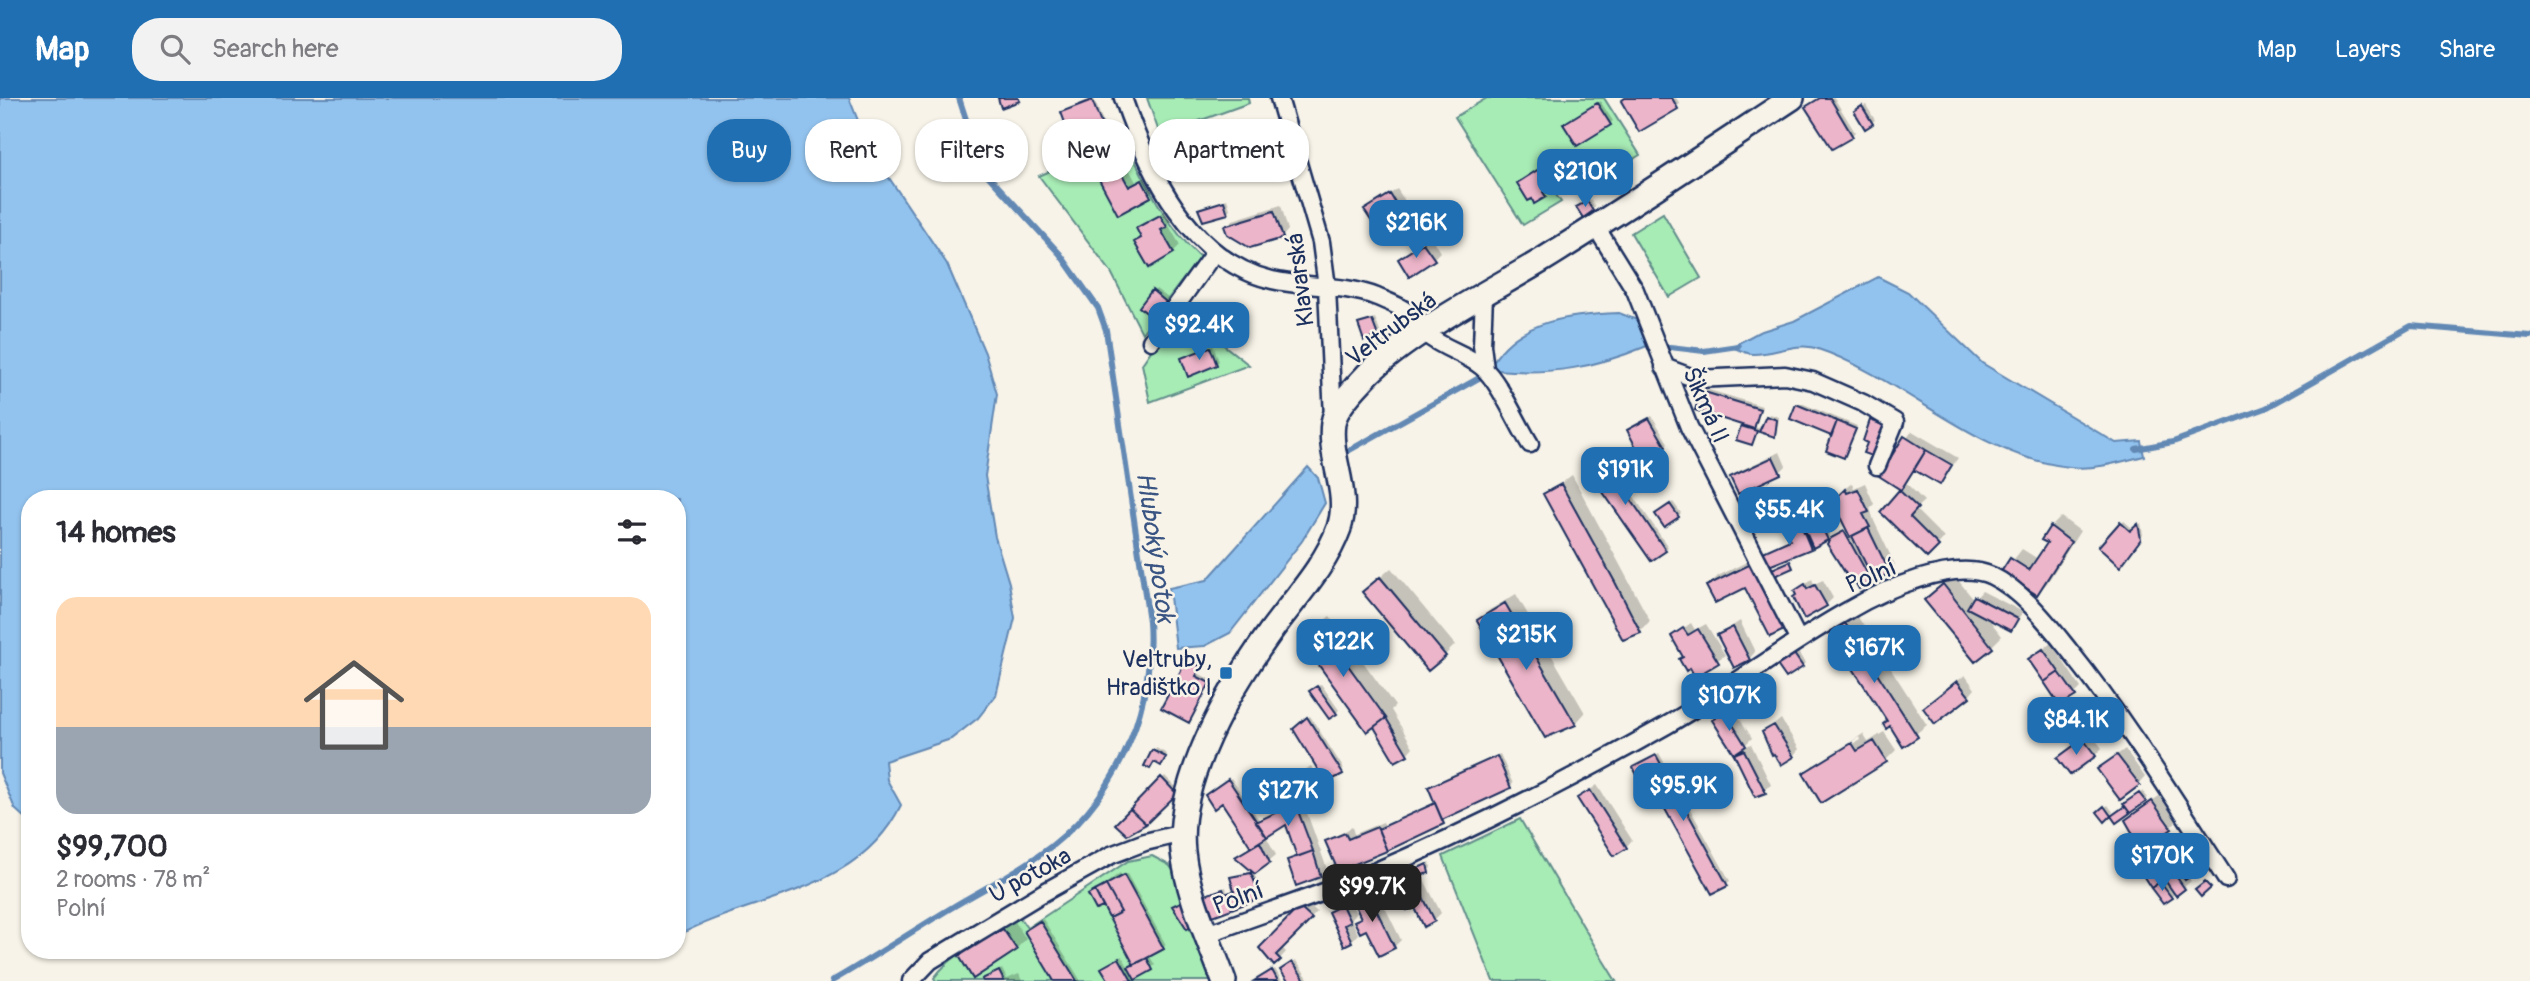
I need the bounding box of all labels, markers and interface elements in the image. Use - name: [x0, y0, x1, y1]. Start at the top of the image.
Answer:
- search box: [132, 18, 622, 81]
- text: Map: [35, 29, 90, 70]
- icon: search: [156, 30, 194, 68]
- text: Search here: [212, 33, 339, 65]
- text: Map: [2257, 35, 2297, 64]
- text: Layers: [2335, 35, 2401, 64]
- text: Share: [2439, 35, 2495, 64]
- chip: Buy: [707, 119, 791, 182]
- chip: Rent: [805, 119, 901, 182]
- chip: Filters: [915, 119, 1028, 182]
- chip: New: [1042, 119, 1135, 182]
- chip: Apartment: [1149, 119, 1309, 182]
- pin: $210K: [1536, 150, 1634, 209]
- text: $210K: [1553, 157, 1617, 186]
- pin: $216K: [1367, 200, 1465, 260]
- text: $216K: [1385, 208, 1447, 237]
- street label: Klavarská: [1280, 232, 1321, 328]
- street label: Veltrubská: [1340, 286, 1442, 373]
- pin: $92.4K: [1142, 302, 1256, 362]
- text: $92.4K: [1164, 310, 1234, 339]
- street label: Šikmá II: [1676, 362, 1736, 448]
- pin: $191K: [1576, 448, 1674, 507]
- text: $191K: [1597, 455, 1653, 484]
- water label: Hluboký potok: [1129, 470, 1182, 627]
- pin: $55.4K: [1732, 488, 1846, 547]
- text: $55.4K: [1754, 495, 1824, 524]
- icon: filters: [613, 513, 651, 551]
- text: 14 homes: [56, 514, 176, 551]
- street label: Polní: [1842, 553, 1901, 600]
- pin: $215K: [1477, 612, 1575, 672]
- pin: $122K: [1294, 620, 1392, 679]
- text: $215K: [1496, 620, 1556, 649]
- pin: $167K: [1825, 626, 1923, 685]
- text: $122K: [1312, 627, 1374, 656]
- text: $167K: [1844, 633, 1904, 662]
- icon: home: [291, 642, 417, 768]
- place label: Veltruby, Hradištko I: [1106, 645, 1212, 702]
- marker: Veltruby, Hradištko I: [1218, 665, 1234, 681]
- pin: $107K: [1680, 674, 1778, 733]
- text: $107K: [1697, 681, 1761, 710]
- pin: $84.1K: [2019, 698, 2133, 757]
- text: $84.1K: [2043, 705, 2109, 734]
- pin: $95.9K: [1626, 764, 1740, 823]
- pin: $127K: [1239, 768, 1337, 828]
- text: $95.9K: [1649, 771, 1717, 800]
- text: $127K: [1258, 776, 1318, 805]
- text: $99,700: [56, 828, 168, 865]
- pin: $170K: [2113, 834, 2211, 893]
- street label: U potoka: [984, 841, 1076, 910]
- text: $170K: [2130, 841, 2194, 870]
- pin: $99.7K: [1315, 864, 1429, 924]
- text: 2 rooms · 78 m²: [56, 865, 210, 894]
- text: $99.7K: [1338, 872, 1406, 901]
- street label: Polní: [1209, 876, 1268, 921]
- text: Polní: [56, 894, 106, 923]

